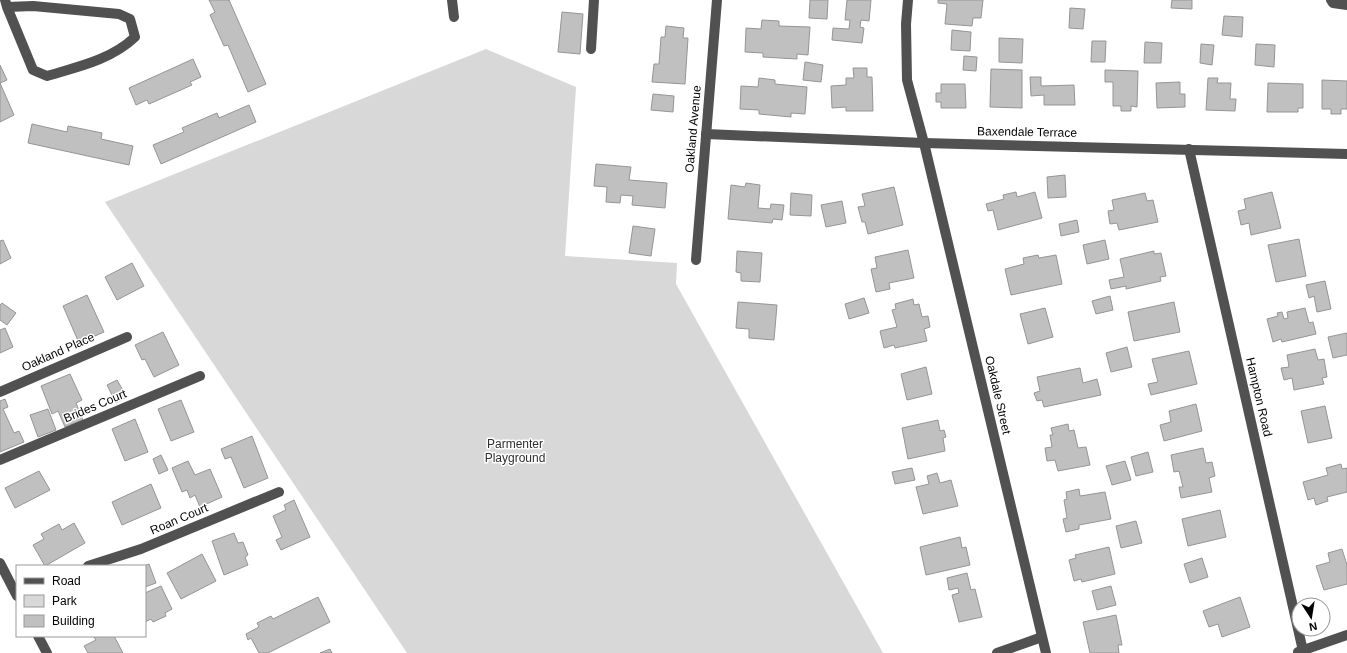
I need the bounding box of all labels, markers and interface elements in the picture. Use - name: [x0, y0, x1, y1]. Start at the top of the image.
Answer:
- street label: Oakland Avenue: [682, 84, 704, 173]
- street label: Baxendale Terrace: [977, 124, 1077, 140]
- street label: Oakland Place: [20, 330, 97, 374]
- street label: Oakdale Street: [982, 354, 1014, 436]
- street label: Hampton Road: [1243, 356, 1275, 438]
- street label: Brides Court: [62, 386, 129, 425]
- park label: Parmenter Playground: [485, 437, 545, 465]
- street label: Roan Court: [148, 500, 211, 537]
- legend: [16, 565, 146, 637]
- text: Road: [52, 574, 81, 588]
- text: Park: [52, 594, 78, 608]
- north arrow: [1291, 597, 1331, 637]
- text: Building: [52, 614, 95, 628]
- text: N: [1308, 620, 1318, 633]

